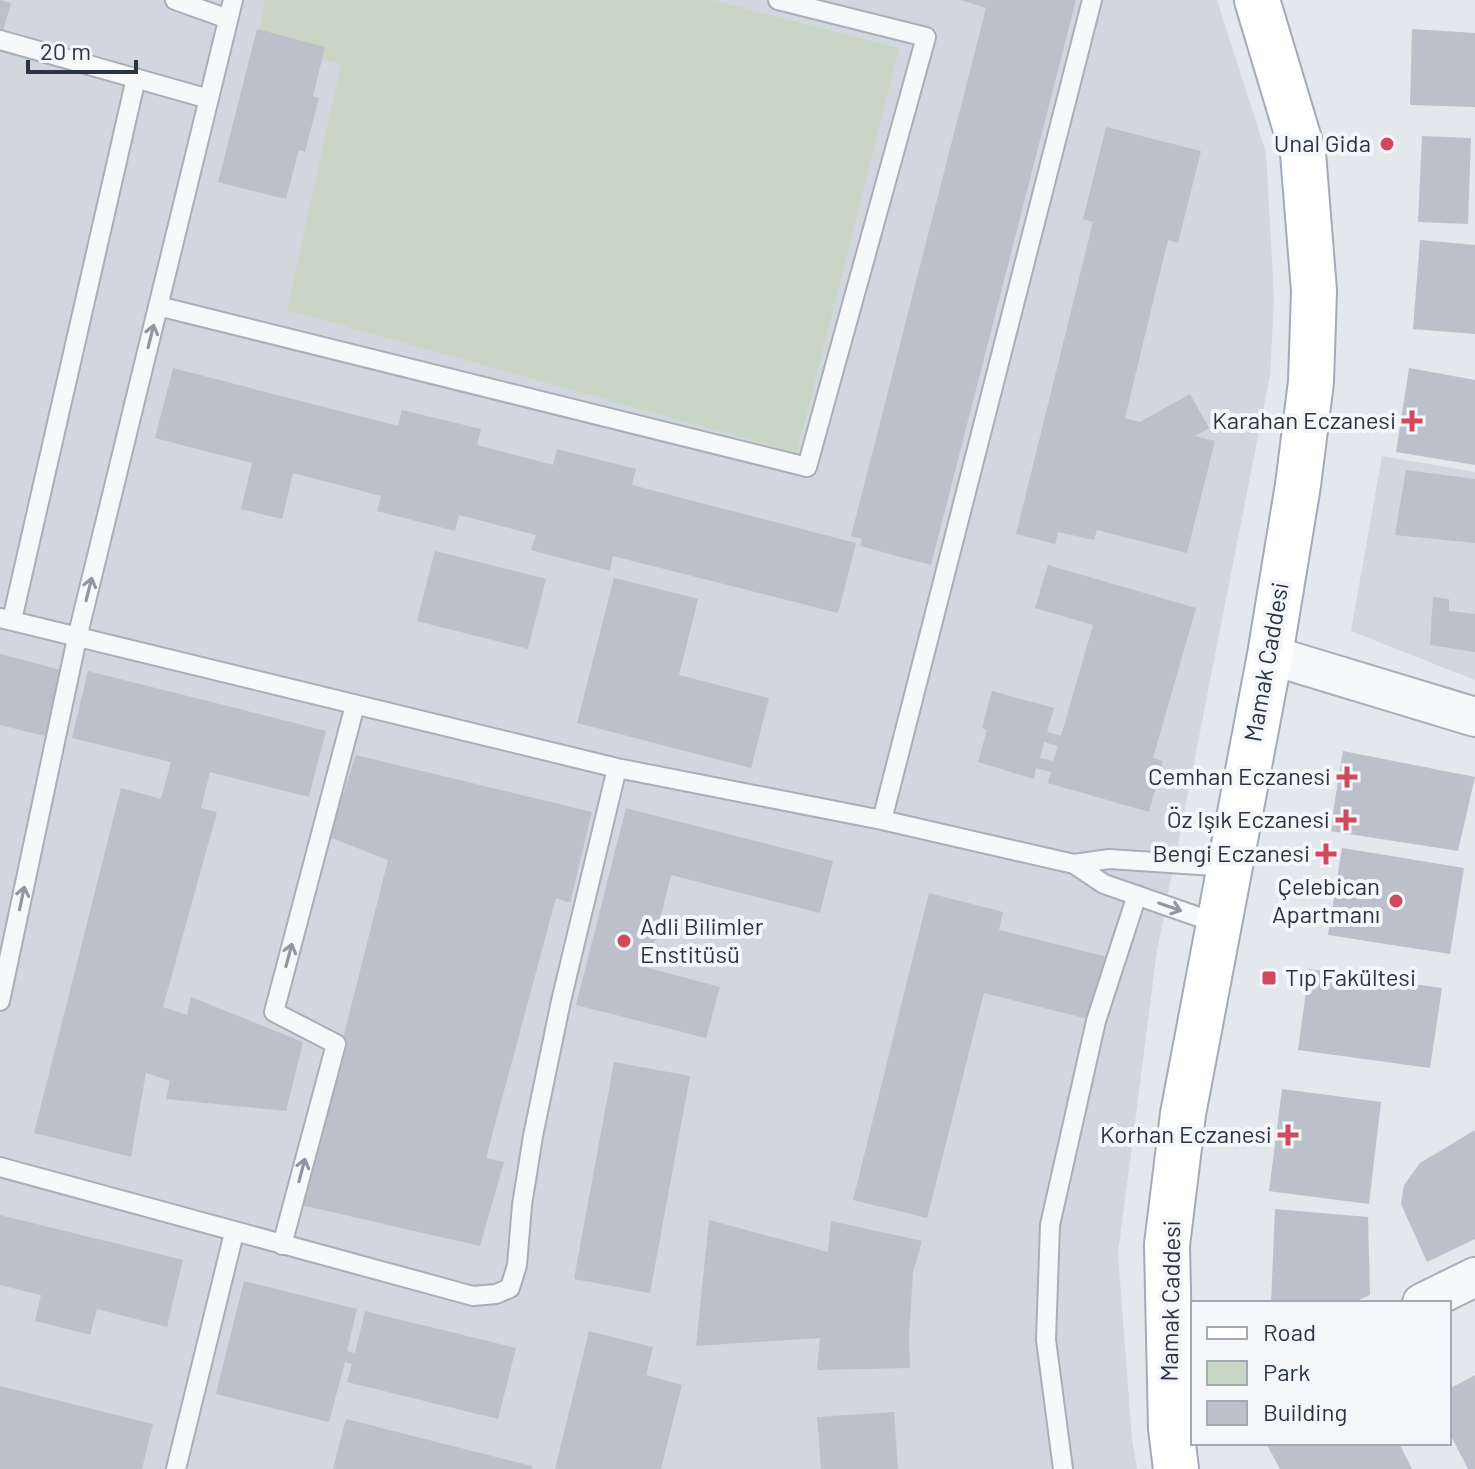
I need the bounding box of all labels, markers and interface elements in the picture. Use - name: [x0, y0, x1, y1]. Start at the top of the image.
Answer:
- scale bar: [28, 24, 136, 74]
- text: 20 m: [40, 36, 91, 65]
- place label: Unal Gida: [1274, 128, 1371, 157]
- marker: Unal Gida: [1378, 135, 1396, 153]
- one-way arrow: [144, 324, 159, 350]
- place label: Karahan Eczanesi: [1212, 405, 1396, 434]
- marker: Karahan Eczanesi: [1403, 412, 1421, 430]
- one-way arrow: [82, 576, 97, 602]
- street label: Mamak Caddesi: [1237, 580, 1294, 744]
- place label: Cemhan Eczanesi: [1148, 761, 1331, 790]
- marker: Cemhan Eczanesi: [1338, 768, 1356, 786]
- place label: Öz Işık Eczanesi: [1167, 804, 1330, 833]
- marker: Öz Işık Eczanesi: [1337, 811, 1355, 829]
- place label: Bengi Eczanesi: [1152, 838, 1310, 867]
- marker: Bengi Eczanesi: [1317, 845, 1335, 863]
- place label: Çelebican Apartmanı: [1272, 871, 1380, 928]
- one-way arrow: [15, 885, 30, 911]
- marker: Çelebican Apartmanı: [1387, 892, 1405, 910]
- one-way arrow: [1157, 901, 1182, 915]
- place label: Adli Bilimler Enstitüsü: [640, 911, 764, 968]
- marker: Adli Bilimler Enstitüsü: [615, 932, 633, 950]
- one-way arrow: [283, 942, 298, 968]
- place label: Tıp Fakültesi: [1285, 962, 1416, 991]
- marker: Tıp Fakültesi: [1260, 969, 1278, 987]
- place label: Korhan Eczanesi: [1100, 1119, 1272, 1148]
- marker: Korhan Eczanesi: [1279, 1126, 1297, 1144]
- one-way arrow: [296, 1158, 311, 1184]
- street label: Mamak Caddesi: [1154, 1220, 1185, 1382]
- legend: [1191, 1301, 1451, 1445]
- text: Road: [1263, 1317, 1316, 1346]
- text: Park: [1263, 1357, 1310, 1386]
- text: Building: [1263, 1397, 1347, 1426]

